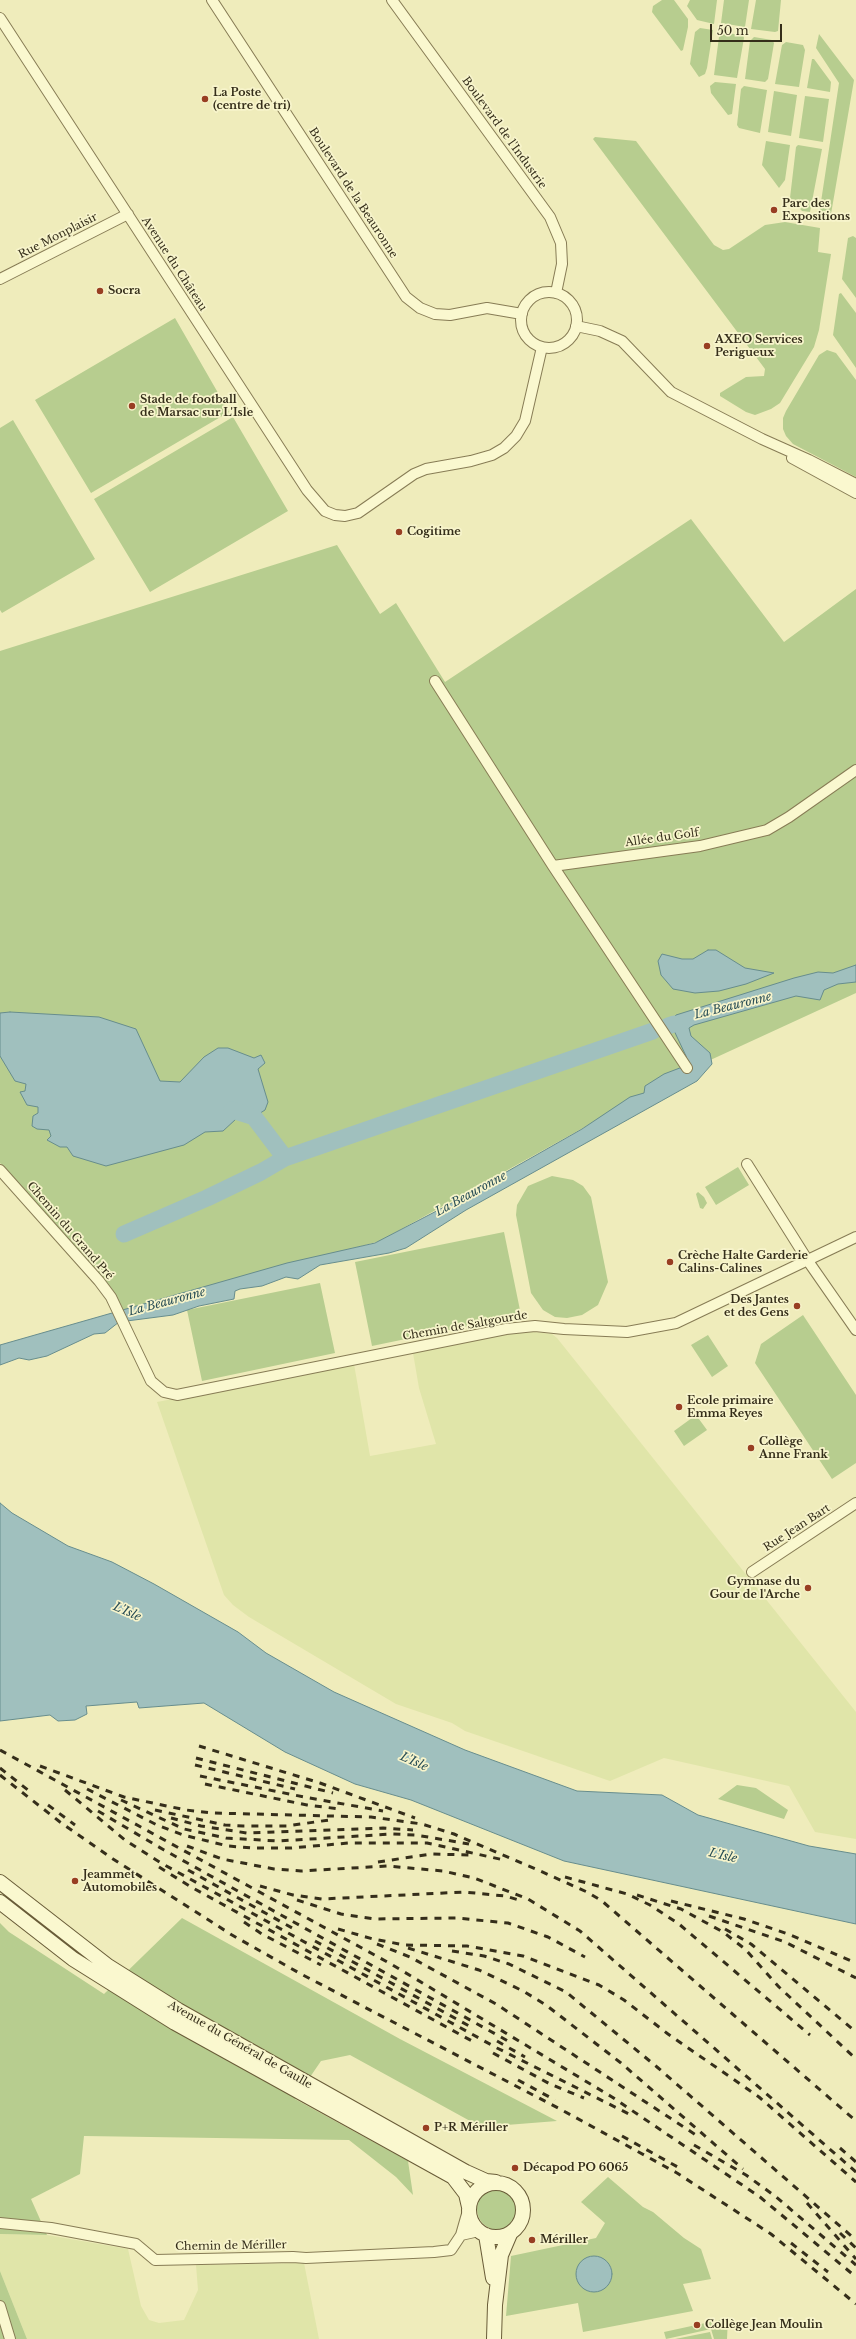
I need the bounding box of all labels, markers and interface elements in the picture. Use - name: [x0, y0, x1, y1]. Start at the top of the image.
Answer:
- scale bar: [712, 16, 784, 42]
- text: 50 m: [717, 23, 749, 38]
- street label: Boulevard de l'Industrie: [459, 74, 549, 192]
- place label: La Poste (centre de tri): [213, 86, 290, 112]
- marker: La Poste (centre de tri): [200, 94, 210, 104]
- street label: Boulevard de la Beauronne: [306, 125, 400, 261]
- place label: Parc des Expositions: [782, 197, 850, 223]
- marker: Parc des Expositions: [769, 205, 779, 215]
- street label: Rue Monplaisir: [16, 210, 100, 262]
- street label: Avenue du Château: [139, 215, 209, 313]
- place label: Socra: [108, 284, 141, 298]
- marker: Socra: [95, 286, 105, 296]
- place label: AXEO Services Perigueux: [715, 333, 803, 359]
- marker: AXEO Services Perigueux: [702, 341, 712, 351]
- place label: Stade de football de Marsac sur L'Isle: [140, 393, 253, 419]
- marker: Stade de football de Marsac sur L'Isle: [127, 401, 137, 411]
- place label: Cogitime: [407, 525, 461, 539]
- marker: Cogitime: [394, 527, 404, 537]
- street label: Allée du Golf: [624, 826, 700, 850]
- water label: La Beauronne: [693, 989, 773, 1023]
- water label: La Beauronne: [433, 1169, 509, 1219]
- street label: Chemin du Grand Pré: [24, 1180, 116, 1282]
- place label: Crèche Halte Garderie Calins-Calines: [678, 1249, 808, 1275]
- marker: Crèche Halte Garderie Calins-Calines: [665, 1257, 675, 1267]
- water label: La Beauronne: [127, 1285, 207, 1319]
- place label: Des Jantes et des Gens: [724, 1293, 789, 1319]
- marker: Des Jantes et des Gens: [792, 1301, 802, 1311]
- street label: Chemin de Saltgourde: [401, 1308, 529, 1344]
- place label: Ecole primaire Emma Reyes: [687, 1394, 774, 1420]
- marker: Ecole primaire Emma Reyes: [674, 1402, 684, 1412]
- place label: Collège Anne Frank: [759, 1435, 828, 1461]
- marker: Collège Anne Frank: [746, 1443, 756, 1453]
- street label: Rue Jean Bart: [761, 1502, 833, 1554]
- place label: Gymnase du Gour de l'Arche: [710, 1575, 800, 1601]
- marker: Gymnase du Gour de l'Arche: [803, 1583, 813, 1593]
- water label: L'Isle: [111, 1600, 143, 1624]
- water label: L'Isle: [398, 1750, 430, 1774]
- water label: L'Isle: [707, 1846, 739, 1866]
- place label: Jeammet Automobiles: [83, 1868, 157, 1894]
- marker: Jeammet Automobiles: [70, 1876, 80, 1886]
- street label: Avenue du Général de Gaulle: [166, 1998, 314, 2092]
- place label: P+R Mériller: [434, 2121, 508, 2135]
- marker: P+R Mériller: [421, 2123, 431, 2133]
- place label: Décapod PO 6065: [523, 2161, 628, 2175]
- marker: Décapod PO 6065: [510, 2163, 520, 2173]
- place label: Mériller: [540, 2233, 588, 2247]
- marker: Mériller: [527, 2235, 537, 2245]
- street label: Chemin de Mériller: [175, 2238, 287, 2254]
- place label: Collège Jean Moulin: [705, 2318, 823, 2332]
- marker: Collège Jean Moulin: [692, 2320, 702, 2330]

